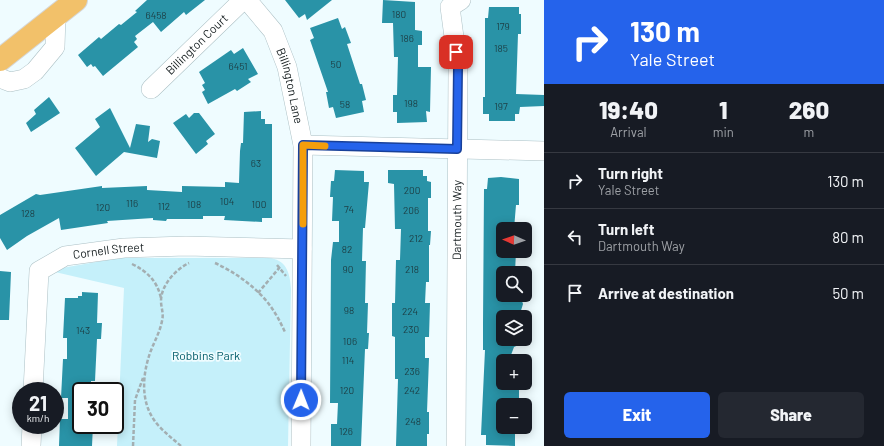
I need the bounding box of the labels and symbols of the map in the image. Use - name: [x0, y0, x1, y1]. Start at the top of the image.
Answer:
- house number: 180: [392, 8, 406, 20]
- house number: 6458: [145, 9, 167, 21]
- street label: Billington Court: [162, 11, 230, 77]
- house number: 179: [496, 20, 510, 32]
- house number: 186: [400, 32, 414, 44]
- pin: [439, 35, 473, 69]
- house number: 185: [494, 42, 508, 54]
- street label: Billington Lane: [274, 46, 306, 125]
- house number: 50: [331, 58, 341, 70]
- house number: 6451: [228, 60, 248, 72]
- house number: 198: [404, 97, 418, 109]
- house number: 58: [340, 98, 350, 110]
- house number: 197: [494, 100, 508, 112]
- house number: 63: [251, 157, 261, 169]
- street label: Dartmouth Way: [449, 179, 463, 260]
- house number: 200: [404, 184, 420, 196]
- house number: 104: [220, 195, 234, 207]
- house number: 116: [126, 197, 138, 209]
- house number: 108: [187, 198, 201, 210]
- house number: 100: [252, 198, 266, 210]
- house number: 112: [158, 200, 170, 212]
- house number: 120: [96, 201, 110, 213]
- house number: 74: [344, 203, 354, 215]
- house number: 206: [403, 204, 419, 216]
- house number: 128: [21, 207, 35, 219]
- north arrow: [496, 222, 532, 258]
- house number: 212: [409, 232, 423, 244]
- street label: Cornell Street: [72, 239, 144, 261]
- house number: 82: [342, 243, 352, 255]
- house number: 90: [343, 263, 353, 275]
- house number: 218: [405, 263, 419, 275]
- house number: 98: [344, 304, 354, 316]
- house number: 224: [402, 305, 418, 317]
- house number: 230: [403, 323, 419, 335]
- house number: 143: [76, 324, 90, 336]
- house number: 106: [343, 335, 357, 347]
- park label: Robbins Park: [172, 348, 240, 362]
- house number: 114: [342, 354, 354, 366]
- house number: 236: [404, 365, 420, 377]
- position arrow: [280, 379, 322, 421]
- speed limit sign: 30: [72, 382, 124, 434]
- house number: 120: [340, 384, 354, 396]
- house number: 242: [404, 384, 420, 396]
- house number: 248: [405, 415, 421, 427]
- house number: 126: [339, 425, 353, 437]

